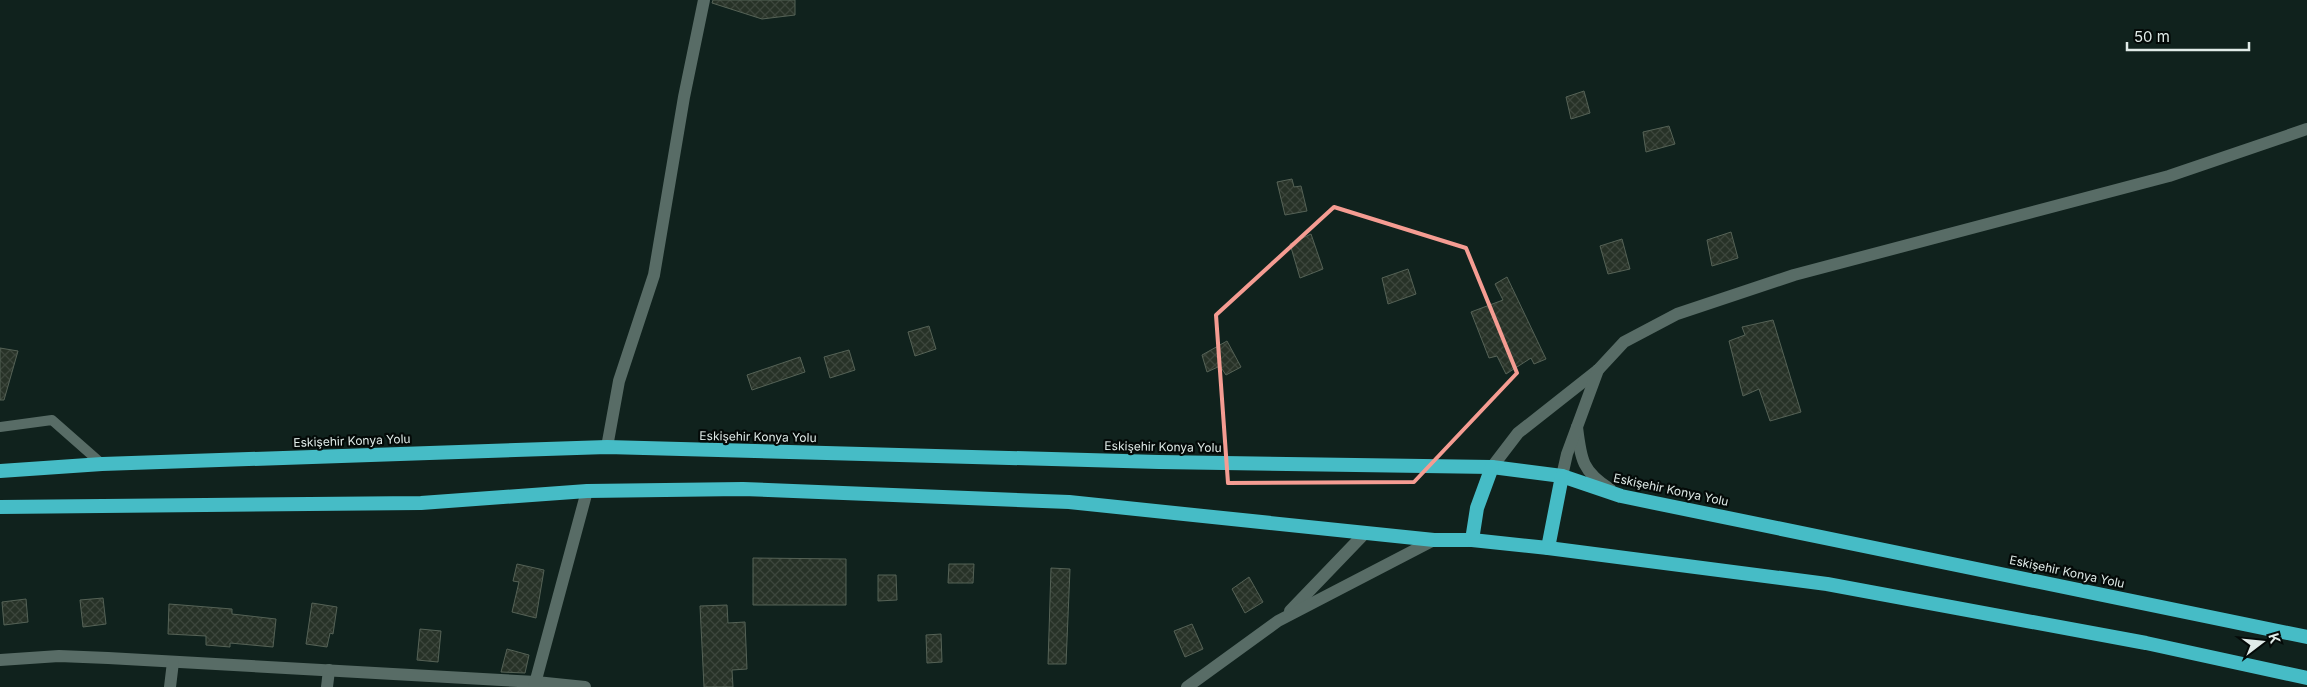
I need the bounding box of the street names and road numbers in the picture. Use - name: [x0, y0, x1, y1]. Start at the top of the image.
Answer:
- street label: Eskişehir Konya Yolu: [699, 428, 817, 445]
- street label: Eskişehir Konya Yolu: [293, 431, 411, 450]
- street label: Eskişehir Konya Yolu: [1104, 438, 1222, 455]
- street label: Eskişehir Konya Yolu: [1612, 470, 1730, 509]
- street label: Eskişehir Konya Yolu: [2008, 552, 2126, 591]

